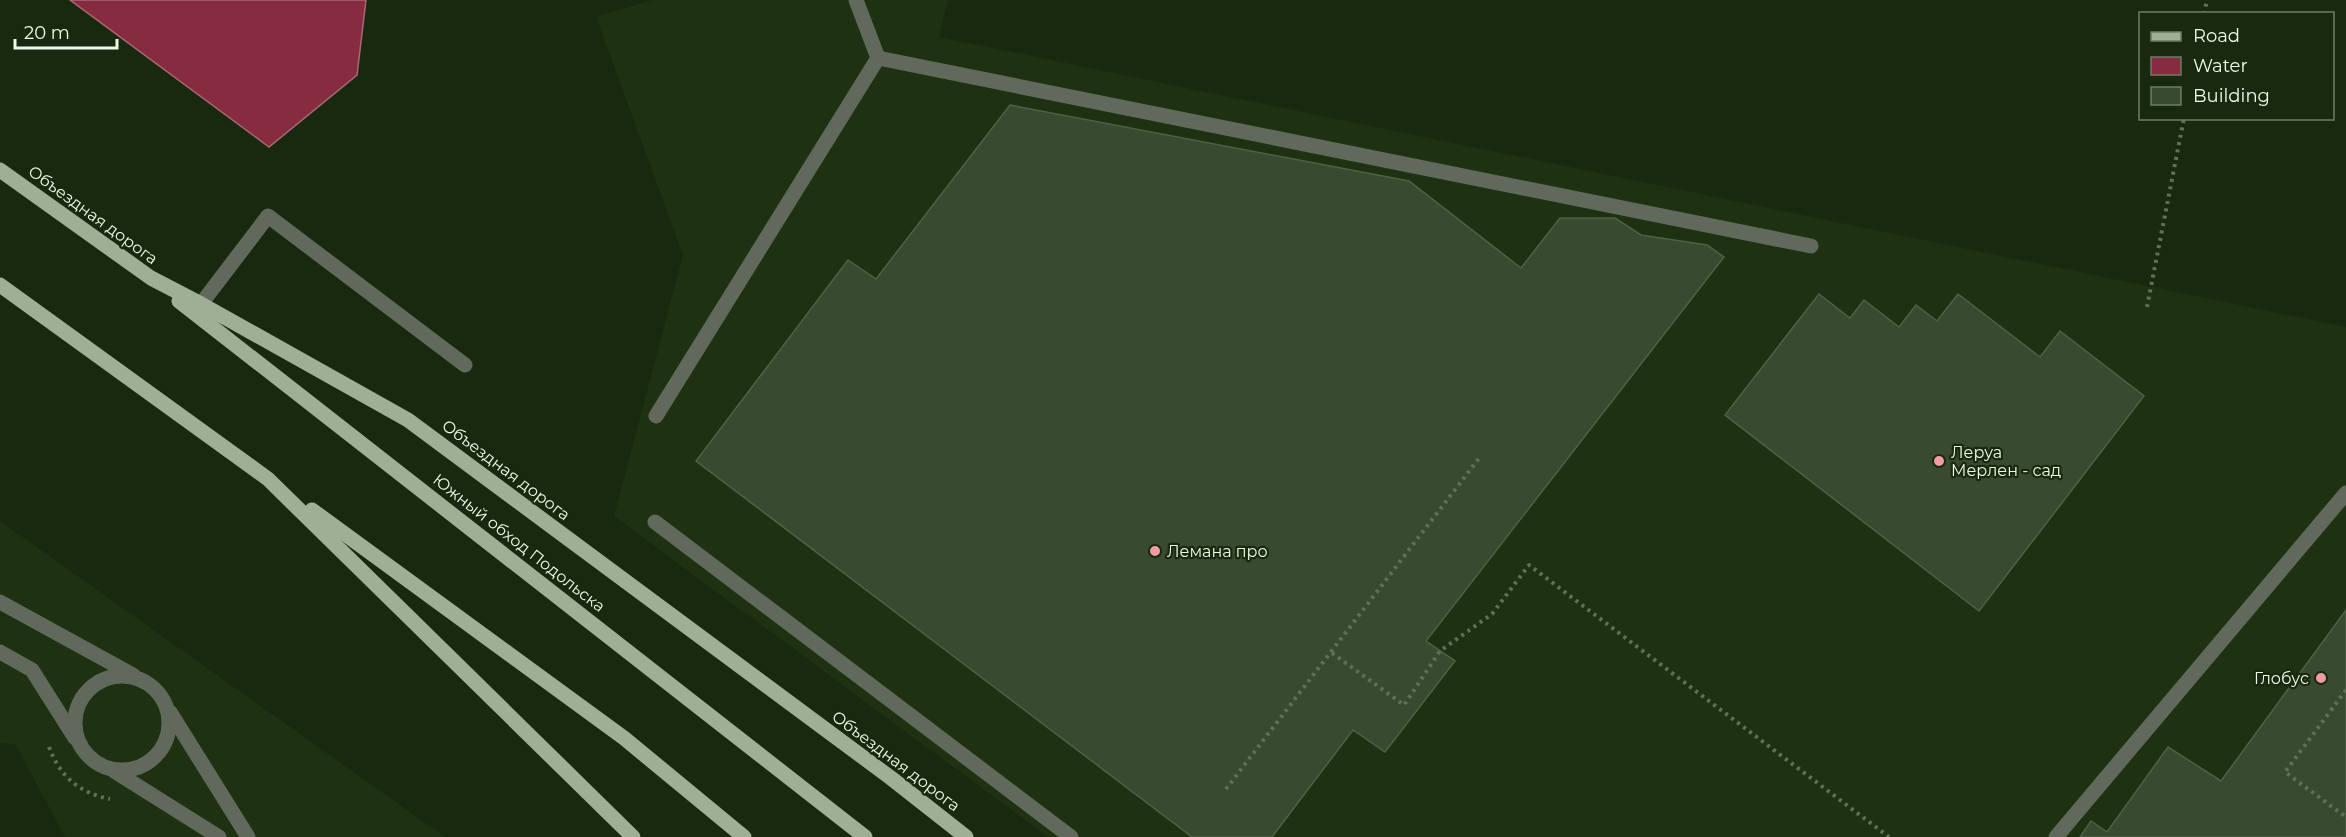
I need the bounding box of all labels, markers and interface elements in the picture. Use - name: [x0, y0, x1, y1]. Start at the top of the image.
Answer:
- scale bar: [15, 12, 117, 50]
- legend: [2139, 12, 2334, 120]
- text: 20 m: [24, 22, 70, 44]
- text: Road: [2193, 25, 2240, 47]
- text: Water: [2193, 55, 2248, 77]
- text: Building: [2193, 85, 2270, 107]
- street label: Объездная дорога: [25, 162, 161, 268]
- street label: Объездная дорога: [438, 416, 574, 524]
- place label: Леруа Мерлен - сад: [1951, 443, 2061, 480]
- marker: Леруа Мерлен - сад: [1932, 454, 1946, 468]
- street label: Южный обход Подольска: [429, 470, 609, 616]
- place label: Лемана про: [1167, 542, 1268, 561]
- marker: Лемана про: [1148, 544, 1162, 558]
- place label: Глобус: [2254, 669, 2309, 688]
- marker: Глобус: [2314, 671, 2328, 685]
- street label: Объездная дорога: [828, 707, 964, 815]

